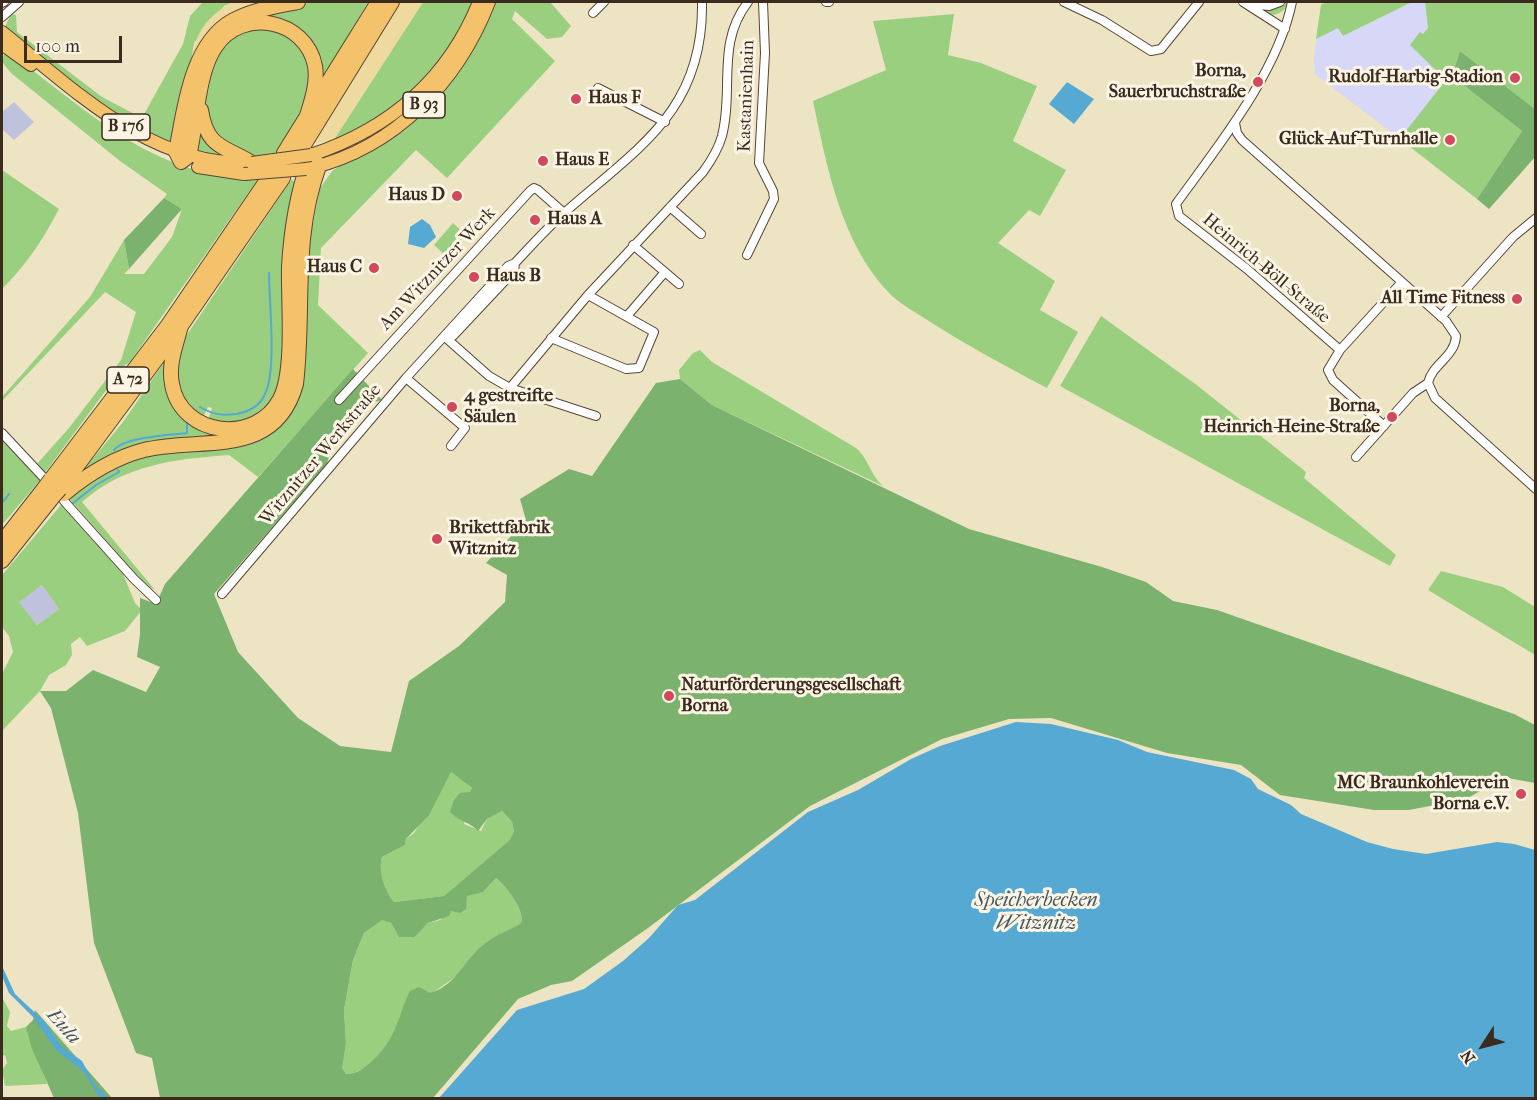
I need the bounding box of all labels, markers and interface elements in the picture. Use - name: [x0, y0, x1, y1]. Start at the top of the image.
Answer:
- scale bar: [27, 24, 124, 62]
- text: 100 m: [35, 36, 80, 57]
- street label: Kastanienhain: [734, 40, 760, 152]
- place label: Borna, Sauerbruchstraße: [1109, 61, 1246, 104]
- place label: Rudolf-Harbig-Stadion: [1328, 67, 1503, 89]
- marker: Rudolf-Harbig-Stadion: [1508, 71, 1522, 85]
- marker: Borna, Sauerbruchstraße: [1251, 75, 1265, 89]
- place label: Haus F: [588, 88, 641, 110]
- road number: B 93: [403, 92, 445, 118]
- marker: Haus F: [569, 92, 583, 106]
- road number: B 176: [102, 114, 150, 140]
- place label: Glück-Auf-Turnhalle: [1279, 129, 1438, 151]
- marker: Glück-Auf-Turnhalle: [1443, 133, 1457, 147]
- place label: Haus E: [555, 150, 609, 172]
- marker: Haus E: [536, 154, 550, 168]
- place label: Haus D: [388, 185, 445, 207]
- marker: Haus D: [450, 189, 464, 203]
- street label: Am Witznitzer Werk: [375, 203, 501, 335]
- place label: Haus A: [547, 209, 602, 231]
- street label: Heinrich-Böll-Straße: [1198, 209, 1334, 329]
- marker: Haus A: [528, 213, 542, 227]
- place label: Haus C: [307, 257, 362, 279]
- marker: Haus C: [367, 261, 381, 275]
- place label: Haus B: [486, 266, 541, 288]
- marker: Haus B: [467, 270, 481, 284]
- place label: All Time Fitness: [1381, 288, 1505, 310]
- marker: All Time Fitness: [1510, 292, 1524, 306]
- road number: A 72: [107, 367, 149, 393]
- street label: Witznitzer Werkstraße: [256, 380, 386, 530]
- place label: 4 gestreifte Säulen: [464, 386, 553, 428]
- place label: Borna, Heinrich-Heine-Straße: [1203, 396, 1380, 438]
- marker: 4 gestreifte Säulen: [445, 400, 459, 414]
- marker: Borna, Heinrich-Heine-Straße: [1385, 410, 1399, 424]
- place label: Brikettfabrik Witznitz: [449, 518, 550, 560]
- marker: Brikettfabrik Witznitz: [430, 532, 444, 546]
- place label: Naturförderungsgesellschaft Borna: [681, 675, 901, 718]
- marker: Naturförderungsgesellschaft Borna: [662, 689, 676, 703]
- place label: MC Braunkohleverein Borna e.V.: [1337, 773, 1509, 816]
- marker: MC Braunkohleverein Borna e.V.: [1514, 787, 1528, 801]
- water label: Speicherbecken Witznitz: [974, 889, 1098, 936]
- water label: Eula: [41, 1004, 85, 1050]
- north arrow: [1453, 1016, 1513, 1076]
- text: N: [1457, 1046, 1479, 1067]

